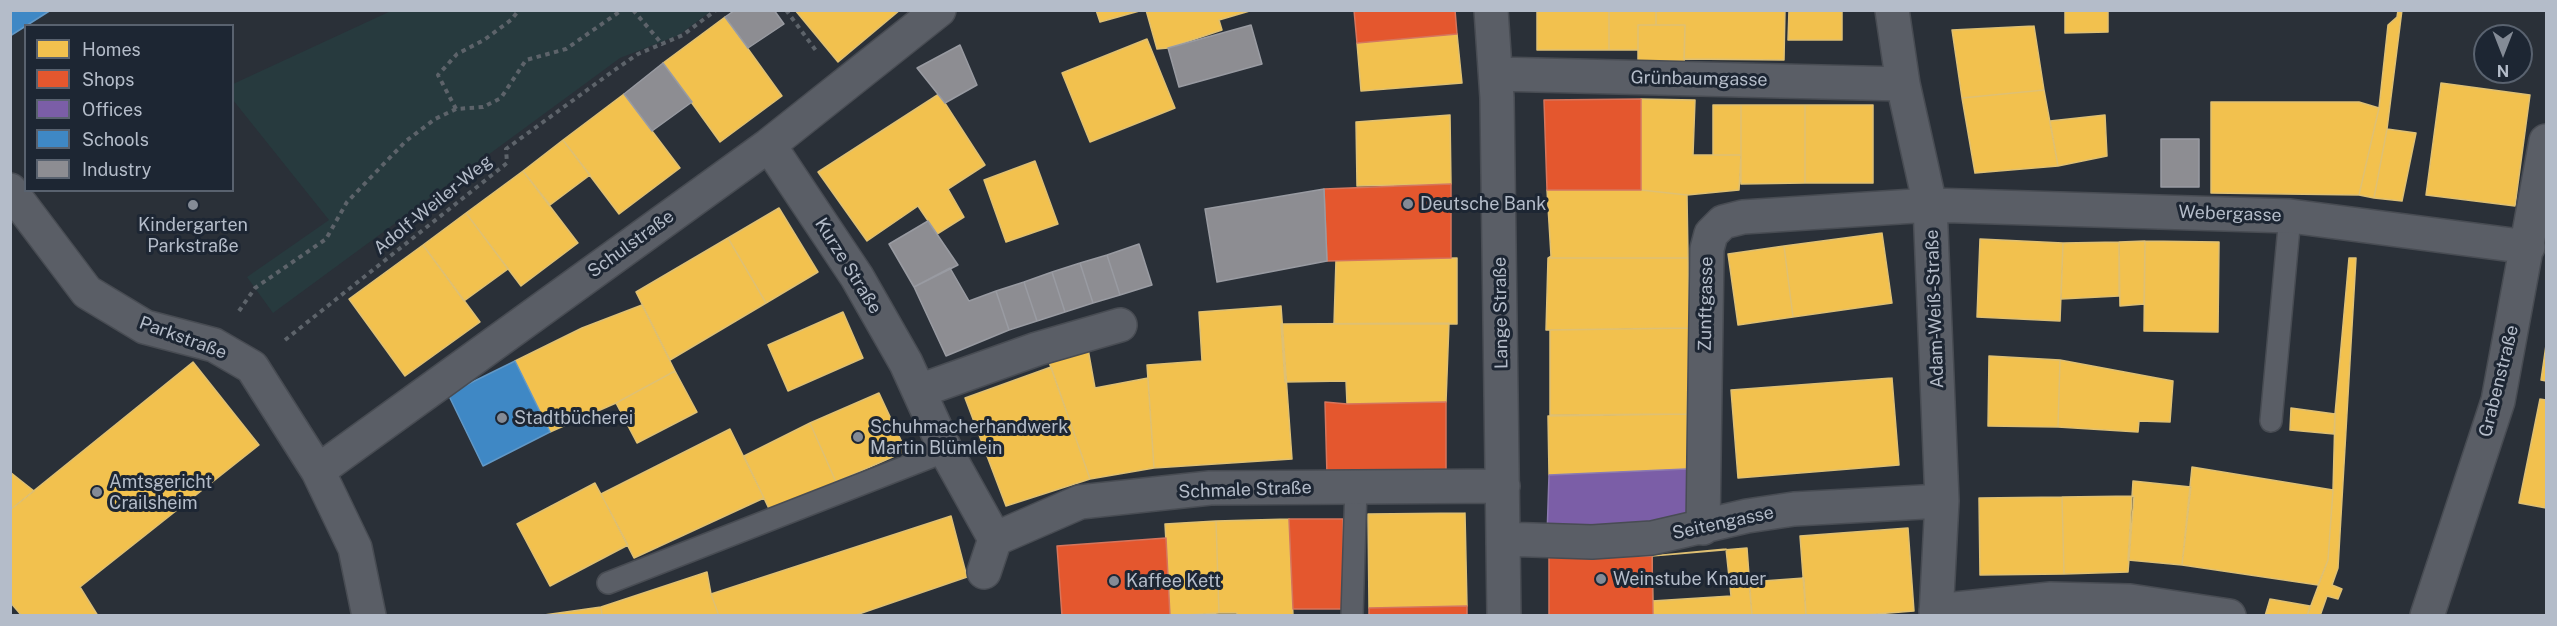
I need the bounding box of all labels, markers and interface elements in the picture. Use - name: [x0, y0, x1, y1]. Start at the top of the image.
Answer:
- legend: [24, 24, 234, 192]
- north arrow: [2473, 24, 2533, 84]
- text: Homes: [82, 39, 141, 60]
- text: N: [2497, 61, 2509, 80]
- street label: Grünbaumgasse: [1630, 67, 1768, 91]
- text: Shops: [82, 69, 134, 90]
- text: Offices: [82, 99, 142, 120]
- text: Schools: [82, 129, 149, 150]
- street label: Adolf-Weiler-Weg: [369, 151, 497, 259]
- text: Industry: [82, 159, 151, 180]
- place label: Deutsche Bank: [1420, 193, 1546, 215]
- marker: Deutsche Bank: [1401, 197, 1415, 211]
- marker: Kindergarten Parkstraße: [186, 198, 200, 212]
- street label: Webergasse: [2178, 201, 2282, 227]
- street label: Schulstraße: [584, 206, 678, 282]
- place label: Kindergarten Parkstraße: [138, 214, 248, 256]
- street label: Kurze Straße: [810, 214, 886, 318]
- street label: Adam-Weiß-Straße: [1921, 229, 1949, 389]
- street label: Zunftgasse: [1694, 256, 1718, 352]
- street label: Lange Straße: [1489, 257, 1513, 369]
- street label: Parkstraße: [136, 312, 230, 364]
- street label: Grabenstraße: [2475, 323, 2523, 439]
- place label: Stadtbücherei: [514, 407, 633, 429]
- marker: Stadtbücherei: [495, 411, 509, 425]
- place label: Schuhmacherhandwerk Martin Blümlein: [870, 416, 1068, 458]
- marker: Schuhmacherhandwerk Martin Blümlein: [851, 430, 865, 444]
- place label: Amtsgericht Crailsheim: [109, 471, 212, 514]
- street label: Schmale Straße: [1178, 477, 1312, 503]
- marker: Amtsgericht Crailsheim: [90, 485, 104, 499]
- street label: Seitengasse: [1670, 502, 1776, 544]
- place label: Weinstube Knauer: [1613, 568, 1766, 590]
- place label: Kaffee Kett: [1126, 570, 1221, 592]
- marker: Weinstube Knauer: [1594, 572, 1608, 586]
- marker: Kaffee Kett: [1107, 574, 1121, 588]

